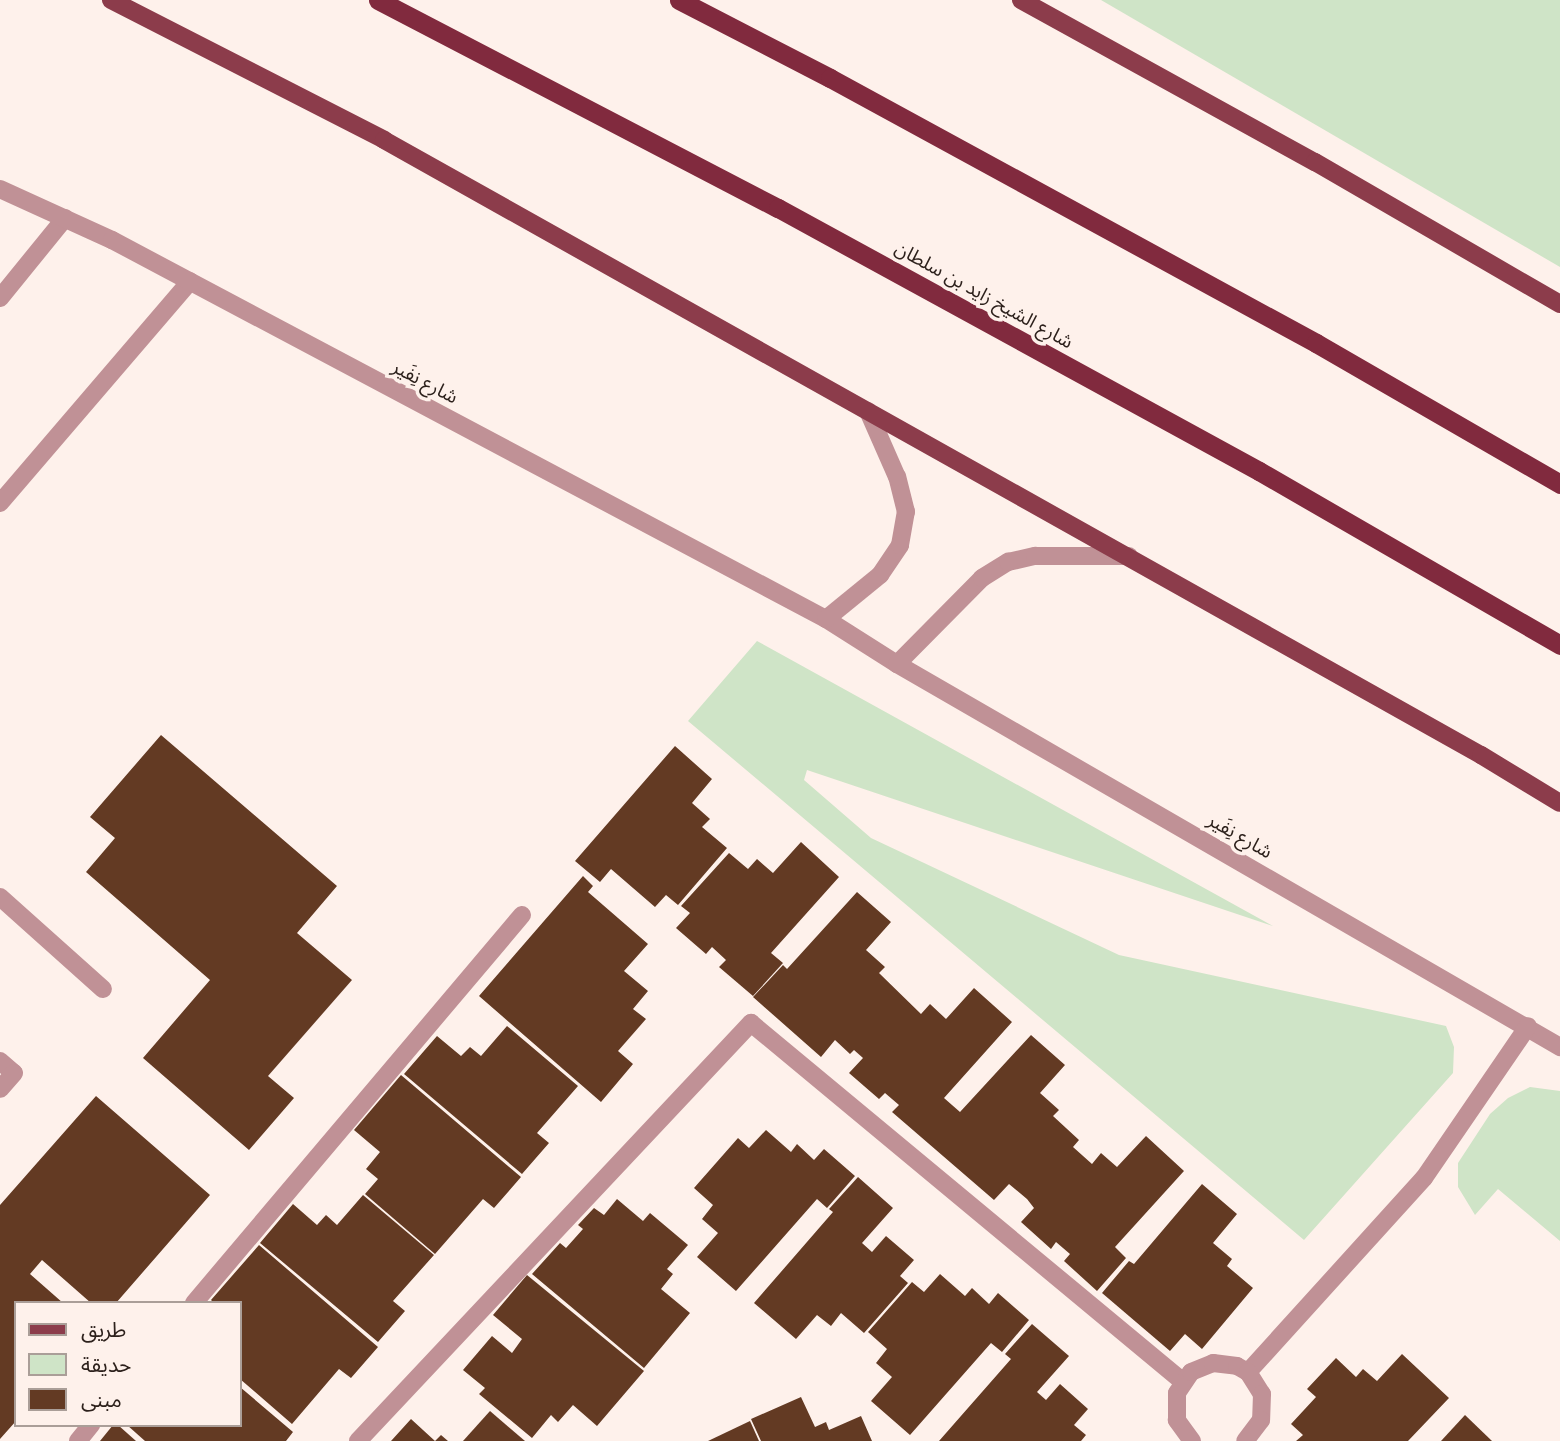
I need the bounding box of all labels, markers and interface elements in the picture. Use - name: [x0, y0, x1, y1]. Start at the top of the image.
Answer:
- street label: شارع الشيخ زايد بن سلطان: [891, 236, 1077, 354]
- street label: شارع نِفَير: [388, 355, 462, 409]
- street label: شارع نِفَير: [1204, 808, 1276, 864]
- legend: [14, 1301, 242, 1427]
- text: طريق: [81, 1315, 126, 1343]
- text: حديقة: [81, 1350, 131, 1378]
- text: مبنى: [81, 1385, 122, 1413]

